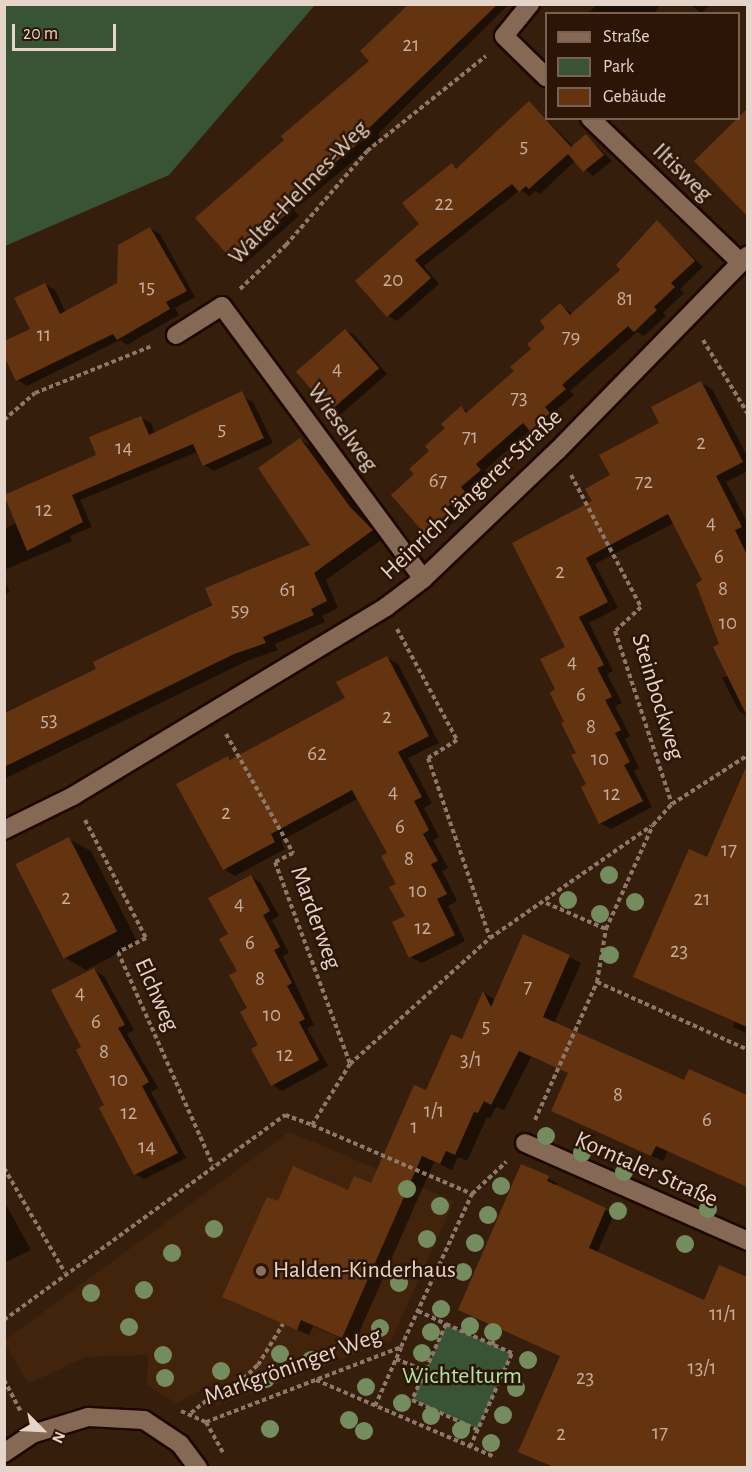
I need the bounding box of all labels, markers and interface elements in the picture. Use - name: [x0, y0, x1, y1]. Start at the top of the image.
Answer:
- scale bar: [15, 12, 118, 50]
- legend: [545, 12, 740, 120]
- text: 20 m: [23, 25, 58, 43]
- text: Straße: [603, 28, 649, 46]
- house number: 21: [403, 32, 419, 58]
- text: Park: [603, 58, 634, 76]
- text: Gebäude: [603, 88, 666, 106]
- street label: Walter-Helmes-Weg: [223, 115, 375, 271]
- house number: 5: [520, 133, 528, 159]
- street label: Iltisweg: [646, 137, 718, 209]
- house number: 22: [434, 191, 454, 217]
- house number: 20: [383, 267, 403, 293]
- house number: 15: [139, 274, 155, 300]
- house number: 81: [616, 286, 634, 312]
- house number: 11: [37, 322, 51, 348]
- house number: 79: [562, 324, 580, 350]
- house number: 4: [332, 356, 342, 382]
- street label: Wieselweg: [300, 378, 384, 478]
- house number: 73: [510, 385, 528, 411]
- street label: Heinrich-Längerer-Straße: [375, 403, 569, 587]
- house number: 5: [218, 416, 226, 442]
- house number: 71: [462, 424, 478, 450]
- house number: 2: [696, 430, 706, 456]
- house number: 14: [115, 435, 133, 461]
- house number: 67: [429, 468, 447, 494]
- house number: 72: [635, 469, 653, 495]
- house number: 12: [36, 497, 52, 523]
- house number: 4: [706, 510, 716, 536]
- house number: 6: [714, 544, 724, 570]
- house number: 2: [555, 559, 565, 585]
- house number: 8: [718, 576, 728, 602]
- house number: 61: [279, 577, 297, 603]
- house number: 59: [231, 597, 249, 623]
- house number: 10: [719, 610, 737, 636]
- street label: Steinbockweg: [624, 630, 690, 764]
- house number: 4: [567, 649, 577, 675]
- house number: 6: [576, 682, 586, 708]
- house number: 2: [382, 704, 392, 730]
- house number: 53: [40, 707, 58, 733]
- house number: 8: [586, 714, 596, 740]
- house number: 62: [307, 741, 327, 767]
- house number: 10: [591, 746, 609, 772]
- house number: 4: [388, 779, 398, 805]
- house number: 12: [604, 781, 620, 807]
- house number: 2: [221, 800, 231, 826]
- house number: 6: [395, 814, 405, 840]
- house number: 17: [721, 837, 737, 863]
- house number: 8: [404, 846, 414, 872]
- street label: Marderweg: [283, 863, 347, 973]
- house number: 10: [409, 878, 427, 904]
- house number: 2: [61, 885, 71, 911]
- house number: 21: [694, 886, 710, 912]
- house number: 4: [234, 891, 244, 917]
- house number: 12: [415, 915, 431, 941]
- house number: 6: [245, 930, 255, 956]
- house number: 23: [670, 938, 688, 964]
- street label: Elchweg: [127, 954, 185, 1036]
- house number: 8: [255, 966, 265, 992]
- house number: 7: [524, 974, 532, 1000]
- house number: 4: [75, 980, 85, 1006]
- house number: 10: [263, 1002, 281, 1028]
- house number: 6: [91, 1009, 101, 1035]
- house number: 5: [482, 1013, 490, 1039]
- house number: 8: [99, 1039, 109, 1065]
- house number: 12: [277, 1042, 293, 1068]
- house number: 3/1: [460, 1047, 482, 1073]
- house number: 10: [110, 1067, 128, 1093]
- house number: 8: [613, 1082, 623, 1108]
- house number: 1/1: [424, 1098, 444, 1124]
- house number: 12: [121, 1100, 137, 1126]
- house number: 6: [702, 1107, 712, 1133]
- house number: 1: [410, 1114, 418, 1140]
- street label: Korntaler Straße: [570, 1126, 722, 1214]
- house number: 14: [138, 1134, 156, 1160]
- place label: Halden-Kinderhaus: [273, 1257, 456, 1285]
- marker: Halden-Kinderhaus: [254, 1264, 268, 1278]
- house number: 11/1: [709, 1301, 737, 1327]
- street label: Markgröninger Weg: [200, 1322, 386, 1412]
- house number: 13/1: [687, 1355, 717, 1381]
- park label: Wichtelturm: [402, 1363, 522, 1391]
- house number: 23: [576, 1365, 594, 1391]
- north arrow: [12, 1400, 72, 1460]
- house number: 17: [652, 1420, 668, 1446]
- house number: 2: [556, 1421, 566, 1447]
- text: N: [49, 1429, 68, 1446]

